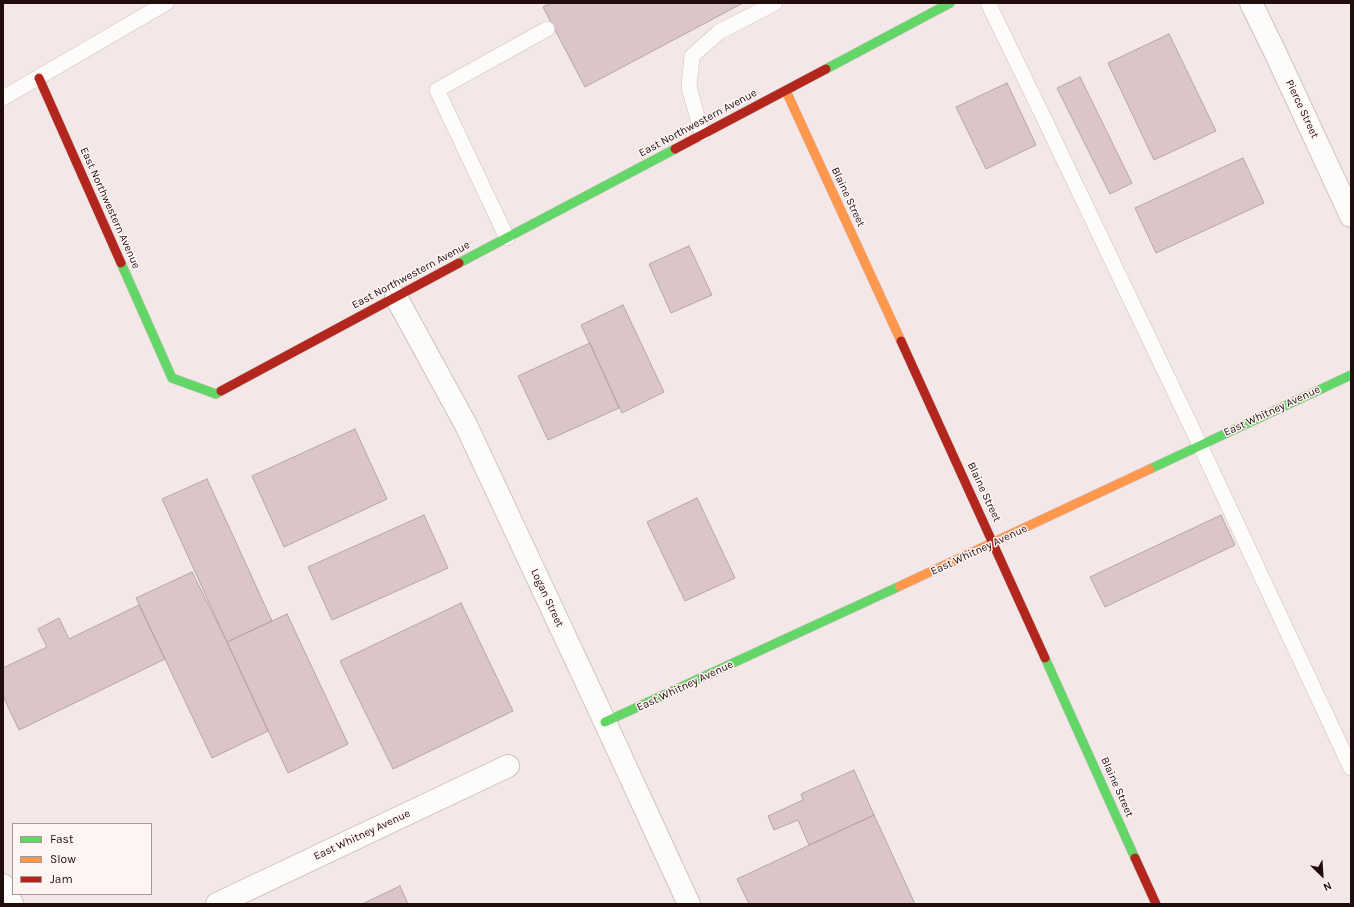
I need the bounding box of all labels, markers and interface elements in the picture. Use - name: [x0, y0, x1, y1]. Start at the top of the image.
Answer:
- street label: Pierce Street: [1283, 78, 1321, 140]
- street label: East Northwestern Avenue: [637, 86, 759, 160]
- street label: East Northwestern Avenue: [77, 145, 143, 271]
- street label: Blaine Street: [828, 165, 868, 229]
- street label: East Northwestern Avenue: [350, 238, 472, 312]
- street label: East Whitney Avenue: [1222, 383, 1322, 439]
- street label: Blaine Street: [964, 460, 1004, 524]
- street label: East Whitney Avenue: [929, 522, 1029, 578]
- street label: Logan Street: [528, 567, 566, 629]
- street label: East Whitney Avenue: [635, 658, 735, 714]
- street label: Blaine Street: [1098, 755, 1136, 819]
- street label: East Whitney Avenue: [312, 807, 412, 863]
- legend: [12, 823, 152, 895]
- text: Fast: [50, 832, 73, 846]
- text: Slow: [50, 852, 76, 866]
- north arrow: [1302, 855, 1342, 895]
- text: Jam: [50, 872, 73, 886]
- text: N: [1321, 879, 1334, 894]

